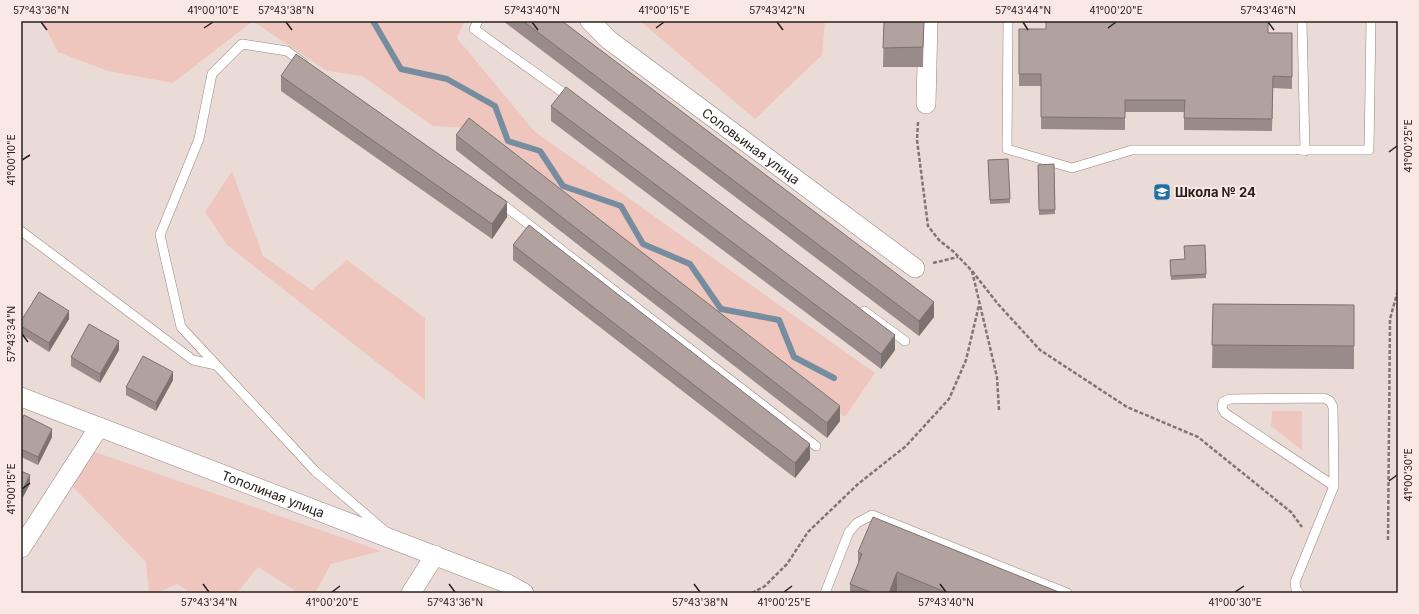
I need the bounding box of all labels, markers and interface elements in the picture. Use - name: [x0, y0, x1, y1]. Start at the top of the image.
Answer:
- text: 57°43'36"N: [13, 4, 69, 16]
- text: 41°00'10"E: [187, 4, 239, 16]
- text: 57°43'38"N: [258, 4, 314, 16]
- text: 57°43'40"N: [504, 4, 560, 16]
- text: 41°00'15"E: [638, 4, 690, 16]
- text: 57°43'42"N: [749, 4, 805, 16]
- text: 57°43'44"N: [995, 4, 1051, 16]
- text: 41°00'20"E: [1089, 4, 1143, 16]
- text: 57°43'46"N: [1240, 4, 1296, 16]
- street label: Соловьиная улица: [699, 104, 803, 187]
- text: 41°00'25"E: [1402, 119, 1414, 173]
- text: 41°00'10"E: [5, 134, 17, 186]
- school or university icon: Школа № 24: [1152, 182, 1172, 202]
- place label: Школа № 24: [1175, 184, 1256, 200]
- text: 57°43'34"N: [5, 306, 17, 362]
- text: 41°00'30"E: [1402, 448, 1414, 502]
- text: 41°00'15"E: [5, 463, 17, 515]
- street label: Тополиная улица: [220, 467, 327, 521]
- text: 57°43'34"N: [181, 596, 237, 608]
- text: 41°00'20"E: [305, 596, 359, 608]
- text: 57°43'36"N: [427, 596, 483, 608]
- text: 57°43'38"N: [672, 596, 728, 608]
- text: 41°00'25"E: [757, 596, 811, 608]
- text: 57°43'40"N: [918, 596, 974, 608]
- text: 41°00'30"E: [1208, 596, 1262, 608]

